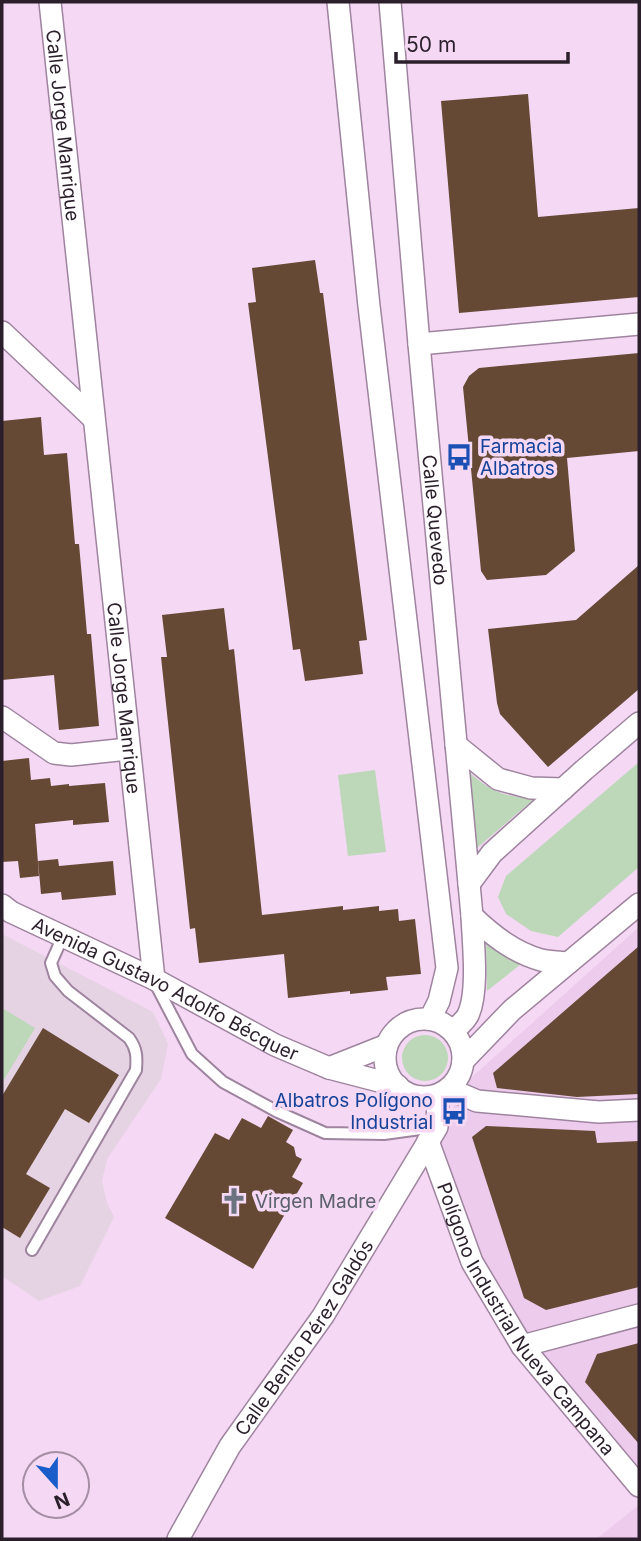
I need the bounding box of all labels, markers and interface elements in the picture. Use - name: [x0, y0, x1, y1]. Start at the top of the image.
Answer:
- scale bar: [396, 21, 568, 65]
- street label: Calle Jorge Manrique: [42, 28, 85, 222]
- text: 50 m: [406, 32, 456, 57]
- place label: Farmacia Albatros: [480, 435, 562, 480]
- bus stop icon: Farmacia Albatros: [444, 442, 474, 472]
- street label: Calle Quevedo: [418, 454, 453, 586]
- street label: Calle Jorge Manrique: [102, 601, 146, 795]
- street label: Avenida Gustavo Adolfo Bécquer: [29, 912, 302, 1065]
- place label: Albatros Polígono Industrial: [275, 1089, 433, 1134]
- bus stop icon: Albatros Polígono Industrial: [439, 1096, 469, 1126]
- street label: Polígono Industrial Nueva Campana: [432, 1179, 620, 1460]
- church icon: Virgen Madre: [219, 1186, 249, 1216]
- place label: Virgen Madre: [255, 1190, 376, 1213]
- street label: Calle Benito Pérez Galdós: [230, 1235, 378, 1440]
- north arrow: [21, 1450, 91, 1520]
- text: N: [51, 1487, 73, 1514]

